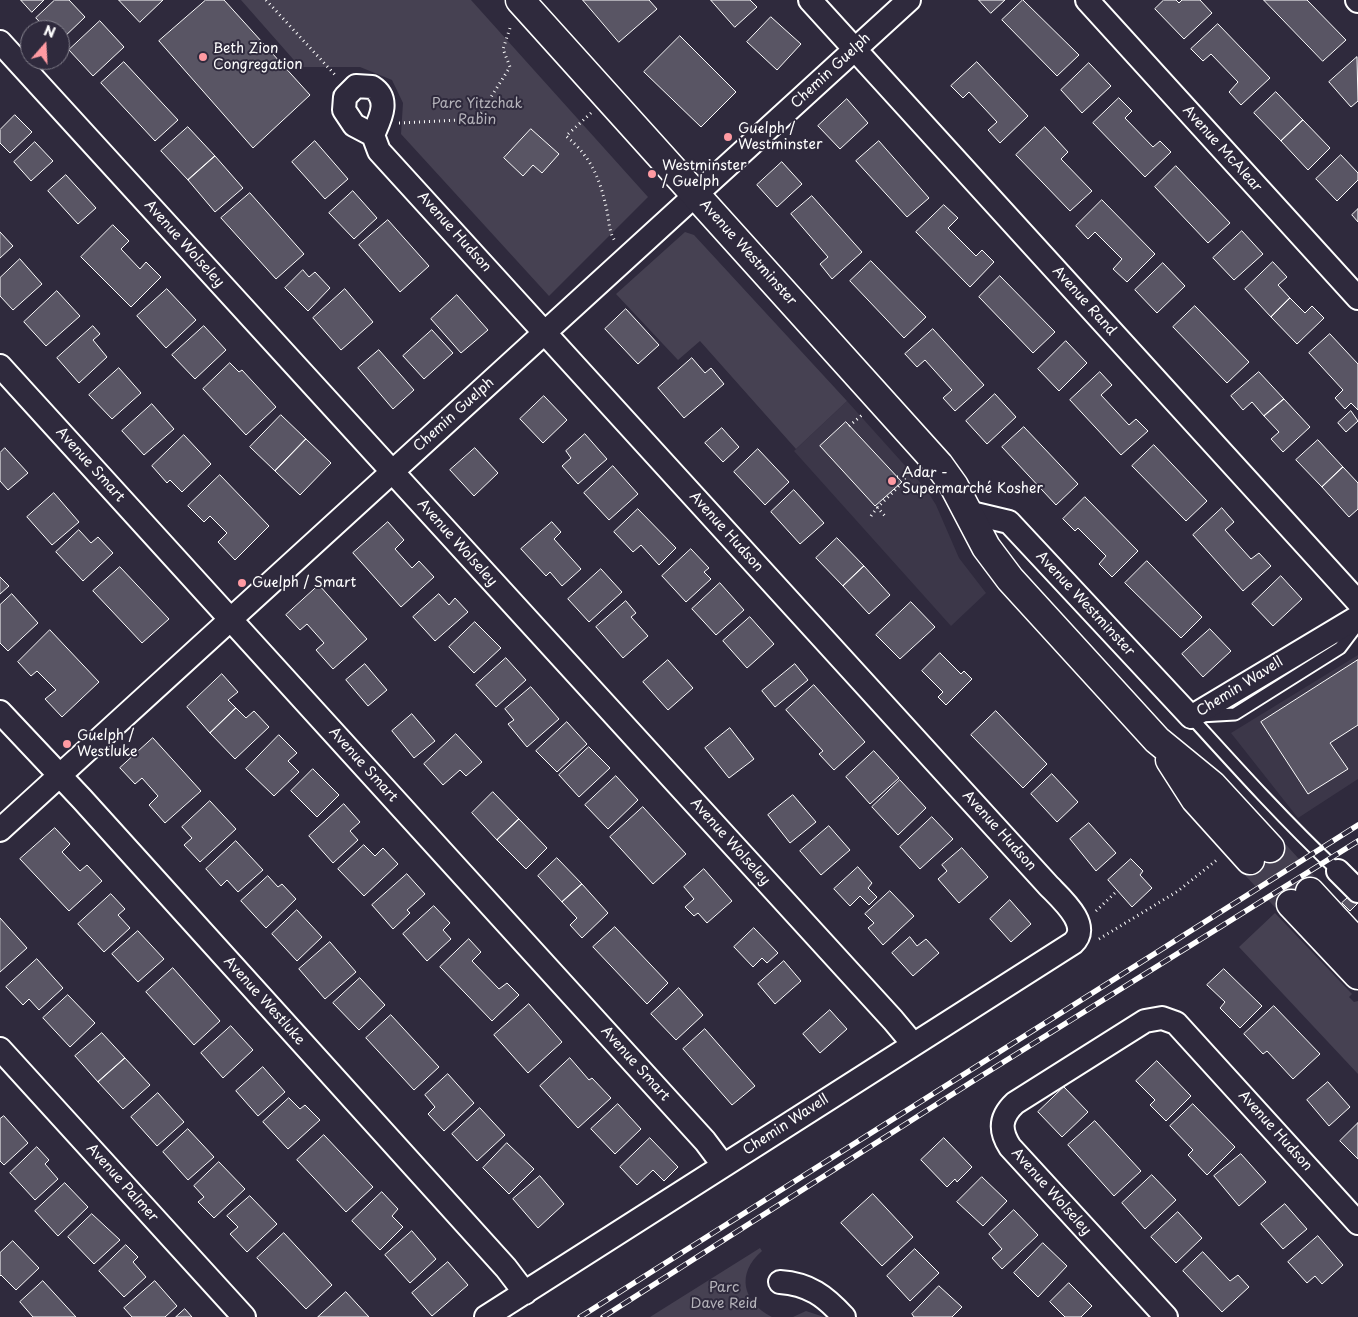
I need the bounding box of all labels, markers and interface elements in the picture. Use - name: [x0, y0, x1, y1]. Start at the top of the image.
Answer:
- north arrow: [20, 20, 70, 70]
- text: N: [41, 20, 58, 43]
- street label: Chemin Guelph: [788, 30, 874, 112]
- place label: Beth Zion Congregation: [213, 41, 303, 74]
- marker: Beth Zion Congregation: [197, 51, 209, 63]
- park label: Parc Yitzchak Rabin: [432, 96, 522, 128]
- street label: Avenue McAlear: [1179, 102, 1265, 196]
- place label: Guelph / Westminster: [738, 121, 822, 154]
- marker: Guelph / Westminster: [722, 131, 734, 143]
- place label: Westminster / Guelph: [662, 158, 746, 190]
- marker: Westminster / Guelph: [646, 168, 658, 180]
- street label: Avenue Hudson: [414, 188, 494, 276]
- street label: Avenue Wolseley: [141, 197, 227, 291]
- street label: Avenue Westminster: [696, 197, 800, 309]
- street label: Avenue Rand: [1049, 263, 1119, 339]
- street label: Chemin Guelph: [410, 375, 498, 455]
- street label: Avenue Smart: [52, 424, 128, 506]
- place label: Adar - Supermarché Kosher: [902, 465, 1043, 498]
- marker: Adar - Supermarché Kosher: [886, 475, 898, 487]
- street label: Avenue Hudson: [686, 488, 766, 576]
- street label: Avenue Wolseley: [414, 496, 500, 590]
- street label: Avenue Westminster: [1032, 548, 1138, 660]
- place label: Guelph / Smart: [252, 575, 356, 591]
- marker: Guelph / Smart: [236, 577, 248, 589]
- street label: Chemin Wavell: [1194, 654, 1286, 720]
- street label: Avenue Smart: [325, 724, 401, 806]
- place label: Guelph / Westluke: [77, 728, 138, 760]
- marker: Guelph / Westluke: [61, 738, 73, 750]
- street label: Avenue Hudson: [959, 787, 1039, 875]
- street label: Avenue Wolseley: [687, 795, 773, 889]
- street label: Avenue Westluke: [220, 953, 308, 1049]
- street label: Avenue Smart: [597, 1023, 673, 1105]
- street label: Avenue Hudson: [1235, 1087, 1315, 1175]
- street label: Chemin Wavell: [740, 1091, 832, 1159]
- street label: Avenue Palmer: [83, 1140, 161, 1226]
- street label: Avenue Wolseley: [1008, 1145, 1094, 1239]
- park label: Parc Dave Reid: [690, 1280, 758, 1312]

